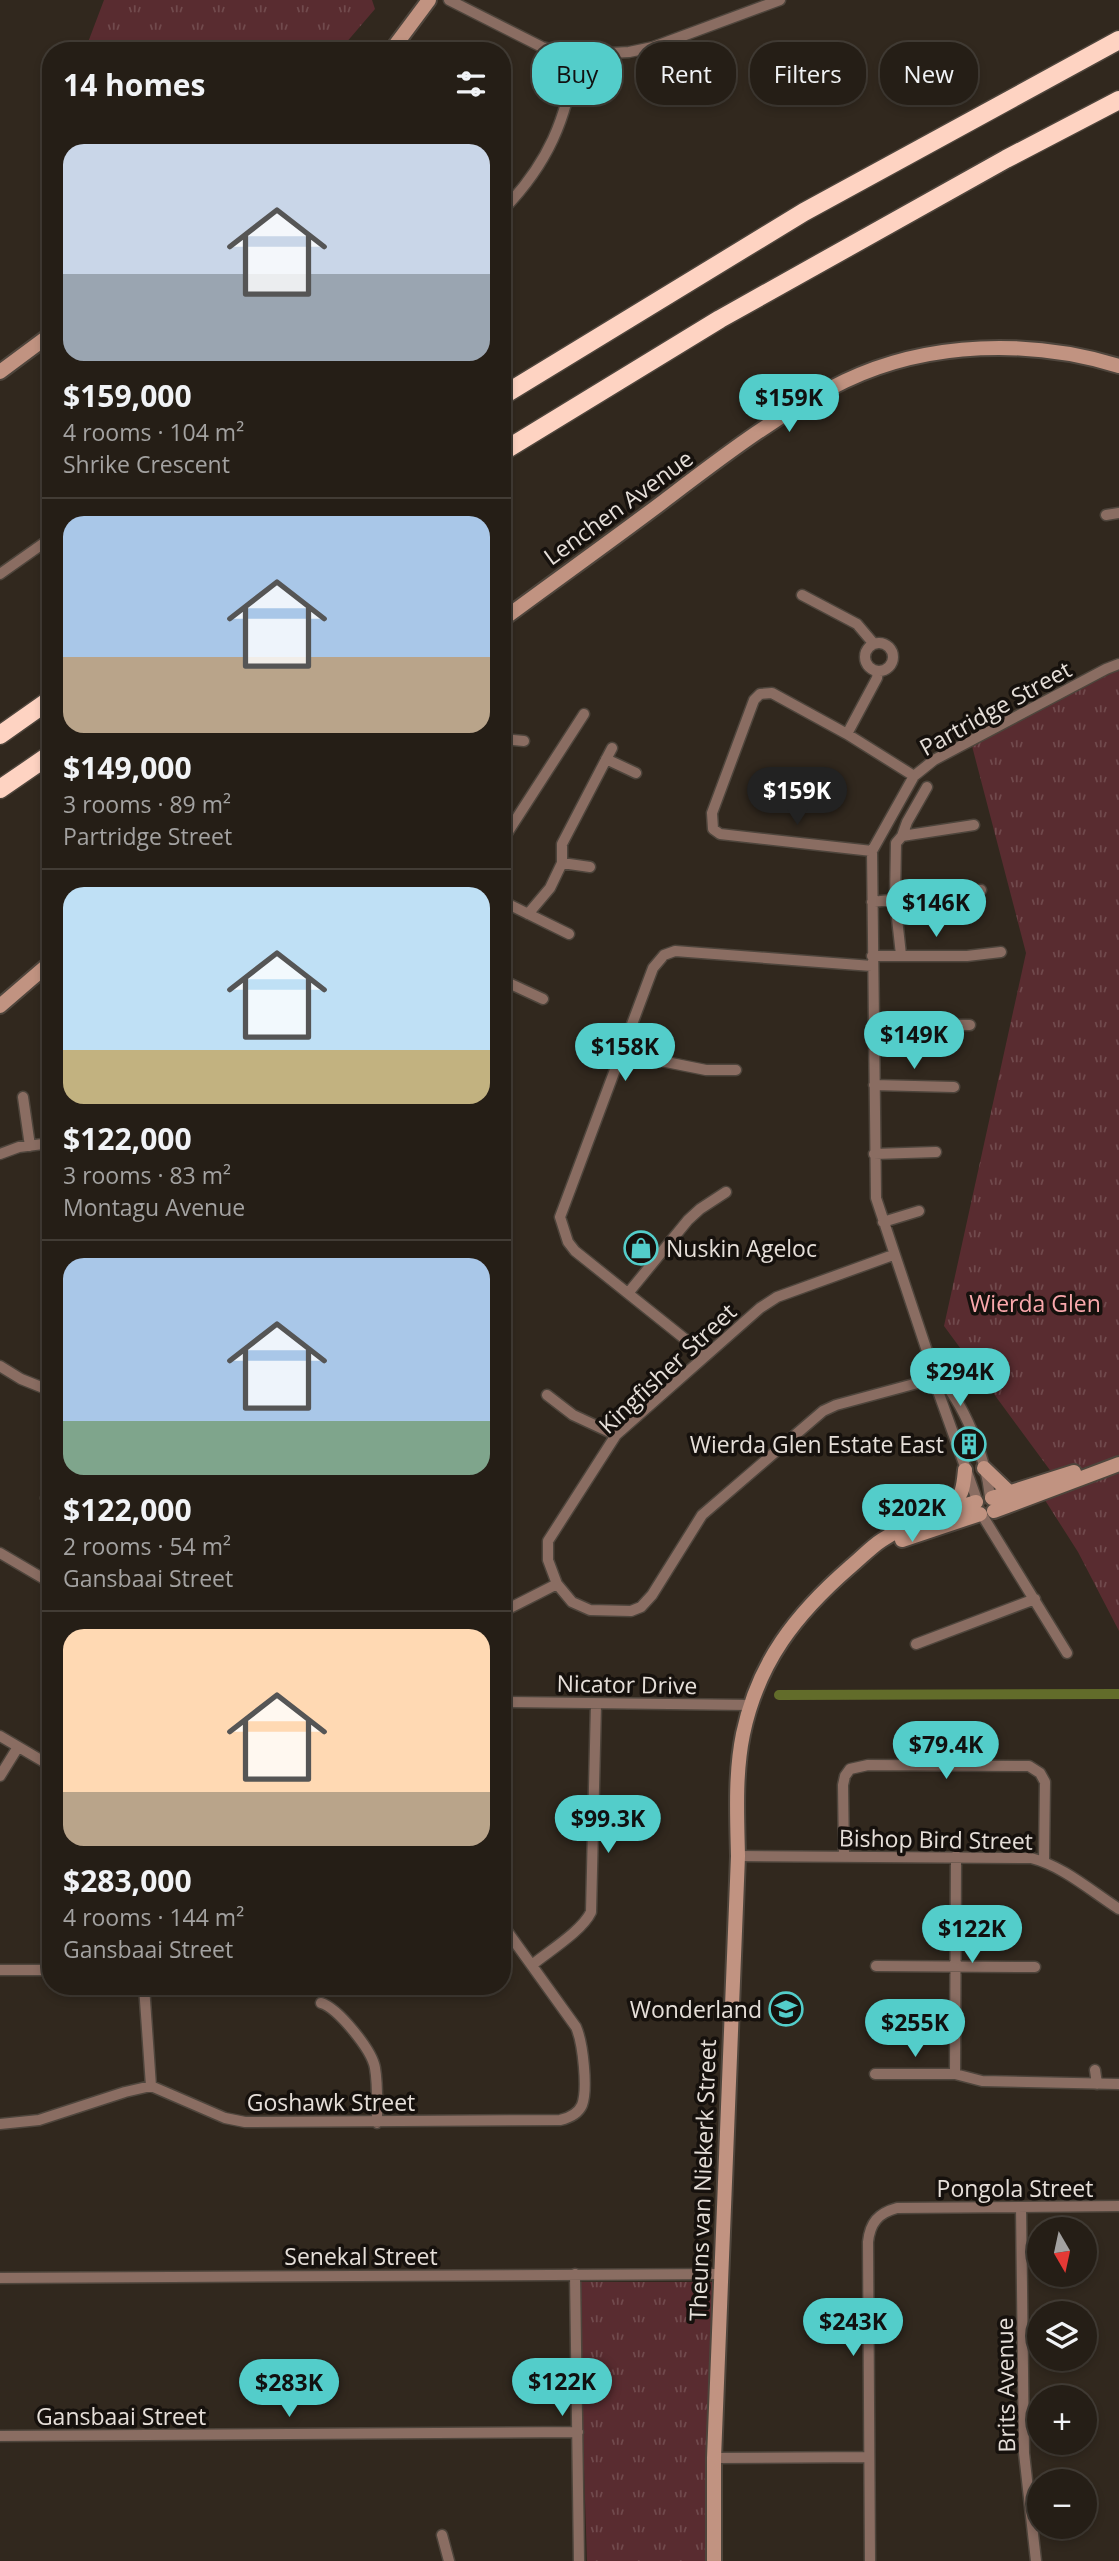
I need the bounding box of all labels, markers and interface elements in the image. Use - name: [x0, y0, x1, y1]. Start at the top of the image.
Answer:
- chip: Buy: [532, 42, 622, 105]
- chip: Rent: [636, 42, 736, 105]
- chip: Filters: [750, 42, 866, 105]
- chip: New: [880, 42, 978, 105]
- text: 14 homes: [63, 64, 206, 105]
- icon: filters: [452, 65, 490, 103]
- icon: home: [214, 189, 340, 315]
- pin: $159K: [740, 374, 838, 434]
- text: $159,000: [63, 375, 192, 416]
- text: $159K: [755, 381, 823, 413]
- text: 4 rooms · 104 m²: [63, 416, 244, 448]
- street label: Lenchen Avenue: [537, 442, 699, 572]
- text: Shrike Crescent: [63, 448, 230, 480]
- icon: home: [214, 561, 340, 687]
- street label: Partridge Street: [913, 653, 1077, 763]
- text: $149,000: [63, 747, 192, 788]
- pin: $159K: [748, 768, 846, 827]
- text: $159K: [763, 774, 831, 806]
- text: 3 rooms · 89 m²: [63, 788, 231, 820]
- text: Partridge Street: [63, 820, 232, 852]
- pin: $146K: [887, 880, 985, 939]
- text: $146K: [902, 886, 970, 918]
- icon: home: [214, 932, 340, 1058]
- pin: $149K: [865, 1012, 963, 1071]
- text: $149K: [880, 1018, 948, 1050]
- pin: $158K: [576, 1024, 674, 1083]
- text: $158K: [591, 1030, 659, 1062]
- text: $122,000: [63, 1118, 192, 1159]
- text: 3 rooms · 83 m²: [63, 1159, 231, 1191]
- text: Montagu Avenue: [63, 1191, 245, 1223]
- shop icon: Nuskin Ageloc: [622, 1229, 660, 1267]
- place label: Nuskin Ageloc: [666, 1232, 817, 1264]
- park label: Wierda Glen: [969, 1287, 1101, 1319]
- street label: Kingfisher Street: [591, 1296, 743, 1440]
- icon: home: [214, 1303, 340, 1429]
- pin: $294K: [911, 1348, 1009, 1408]
- text: $294K: [926, 1355, 994, 1387]
- building icon: Wierda Glen Estate East: [950, 1425, 988, 1463]
- place label: Wierda Glen Estate East: [690, 1428, 944, 1460]
- pin: $202K: [863, 1484, 961, 1544]
- text: $122,000: [63, 1489, 192, 1530]
- text: $202K: [878, 1491, 946, 1523]
- text: 2 rooms · 54 m²: [63, 1530, 231, 1562]
- text: Gansbaai Street: [63, 1562, 233, 1594]
- street label: Nicator Drive: [556, 1667, 698, 1701]
- icon: home: [214, 1674, 340, 1800]
- pin: $79.4K: [889, 1722, 1003, 1781]
- text: $79.4K: [909, 1728, 983, 1760]
- pin: $99.3K: [551, 1796, 665, 1855]
- text: $99.3K: [571, 1802, 645, 1834]
- street label: Bishop Bird Street: [839, 1821, 1033, 1857]
- text: $283,000: [63, 1860, 192, 1901]
- text: 4 rooms · 144 m²: [63, 1901, 244, 1933]
- pin: $122K: [923, 1906, 1021, 1965]
- text: $122K: [938, 1912, 1006, 1944]
- text: Gansbaai Street: [63, 1933, 233, 1965]
- school or university icon: Wonderland: [767, 1990, 805, 2028]
- place label: Wonderland: [630, 1993, 762, 2025]
- pin: $255K: [866, 2000, 964, 2059]
- text: $255K: [881, 2006, 949, 2038]
- street label: Theuns van Niekerk Street: [681, 2039, 723, 2321]
- street label: Goshawk Street: [247, 2086, 415, 2118]
- street label: Pongola Street: [937, 2172, 1093, 2204]
- north arrow: [1027, 2217, 1097, 2287]
- map controls: [1027, 2217, 1097, 2539]
- street label: Senekal Street: [284, 2240, 438, 2272]
- pin: $243K: [804, 2298, 902, 2358]
- button: layers: [1027, 2301, 1097, 2371]
- text: $243K: [819, 2305, 887, 2337]
- street label: Brits Avenue: [988, 2317, 1022, 2453]
- pin: $122K: [513, 2358, 611, 2418]
- pin: $283K: [240, 2360, 338, 2419]
- text: $122K: [528, 2365, 596, 2397]
- text: $283K: [255, 2366, 323, 2398]
- button: +: [1027, 2385, 1097, 2455]
- street label: Gansbaai Street: [36, 2400, 206, 2432]
- button: −: [1027, 2469, 1097, 2539]

